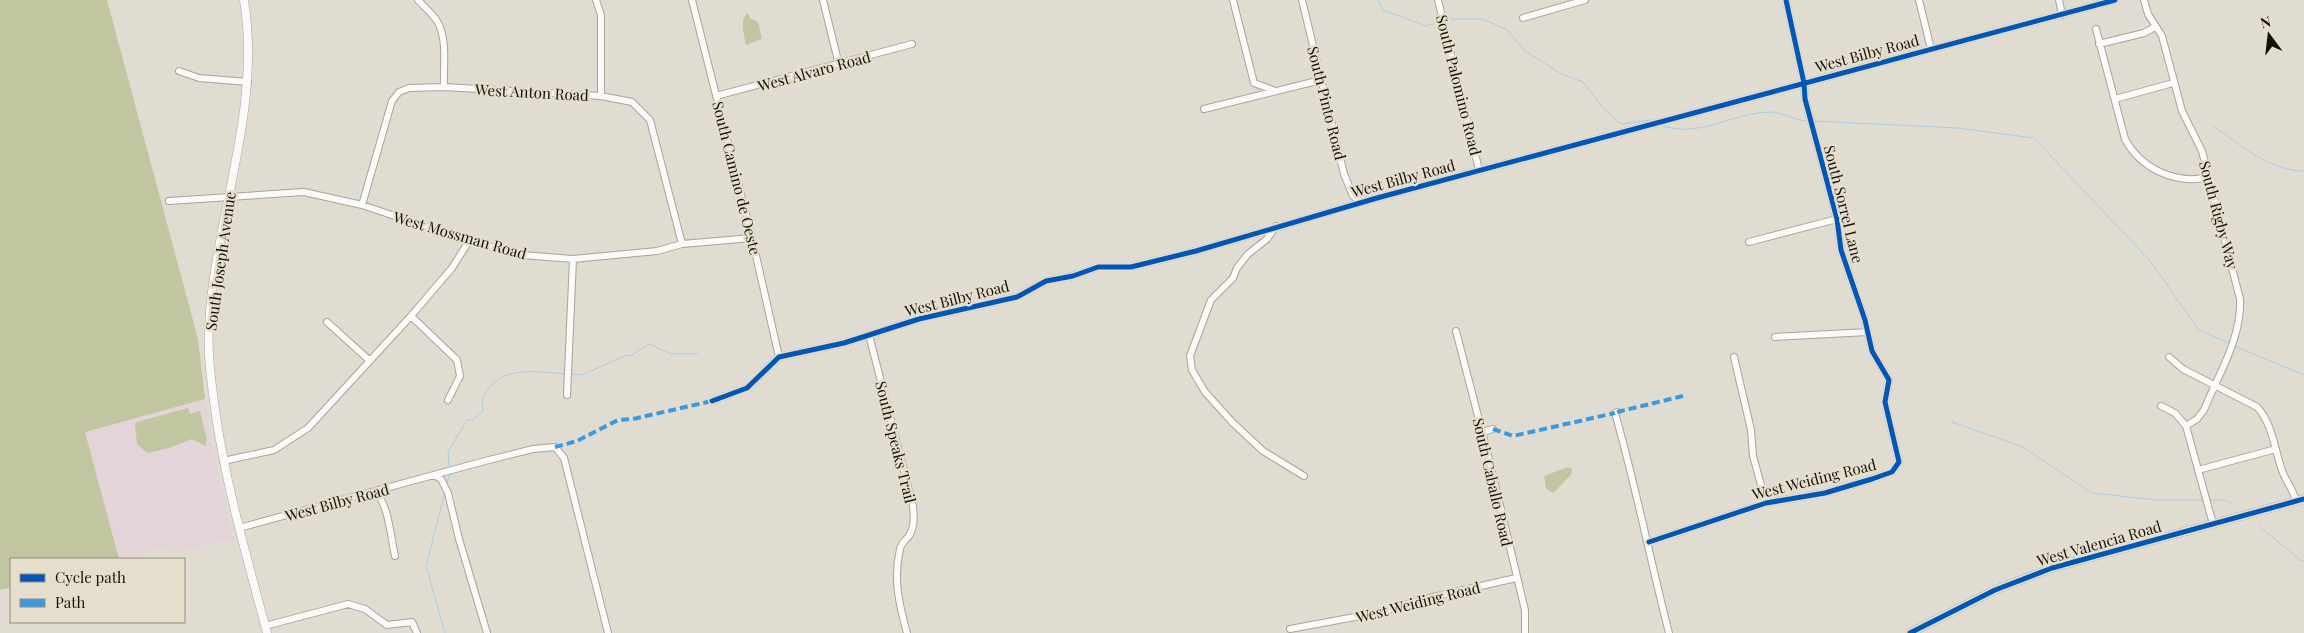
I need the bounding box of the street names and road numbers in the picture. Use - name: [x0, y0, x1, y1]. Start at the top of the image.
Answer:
- street label: South Palomino Road: [1432, 13, 1486, 158]
- street label: West Bilby Road: [1812, 29, 1922, 77]
- street label: South Pinto Road: [1303, 44, 1351, 162]
- street label: West Alvaro Road: [754, 46, 873, 96]
- street label: West Anton Road: [474, 79, 590, 105]
- street label: South Camino de Oeste: [708, 99, 766, 257]
- street label: South Sorrel Lane: [1820, 143, 1868, 265]
- street label: West Bilby Road: [1348, 154, 1458, 202]
- street label: South Rigby Way: [2195, 159, 2243, 272]
- street label: South Joseph Avenue: [200, 190, 240, 332]
- street label: West Mossman Road: [390, 206, 529, 264]
- street label: West Bilby Road: [902, 275, 1012, 321]
- street label: South Speaks Trail: [871, 379, 921, 505]
- street label: South Caballo Road: [1469, 416, 1518, 548]
- street label: West Weiding Road: [1749, 454, 1878, 504]
- street label: West Bilby Road: [282, 478, 392, 526]
- street label: West Valencia Road: [2033, 516, 2164, 571]
- street label: West Weiding Road: [1353, 577, 1482, 627]

